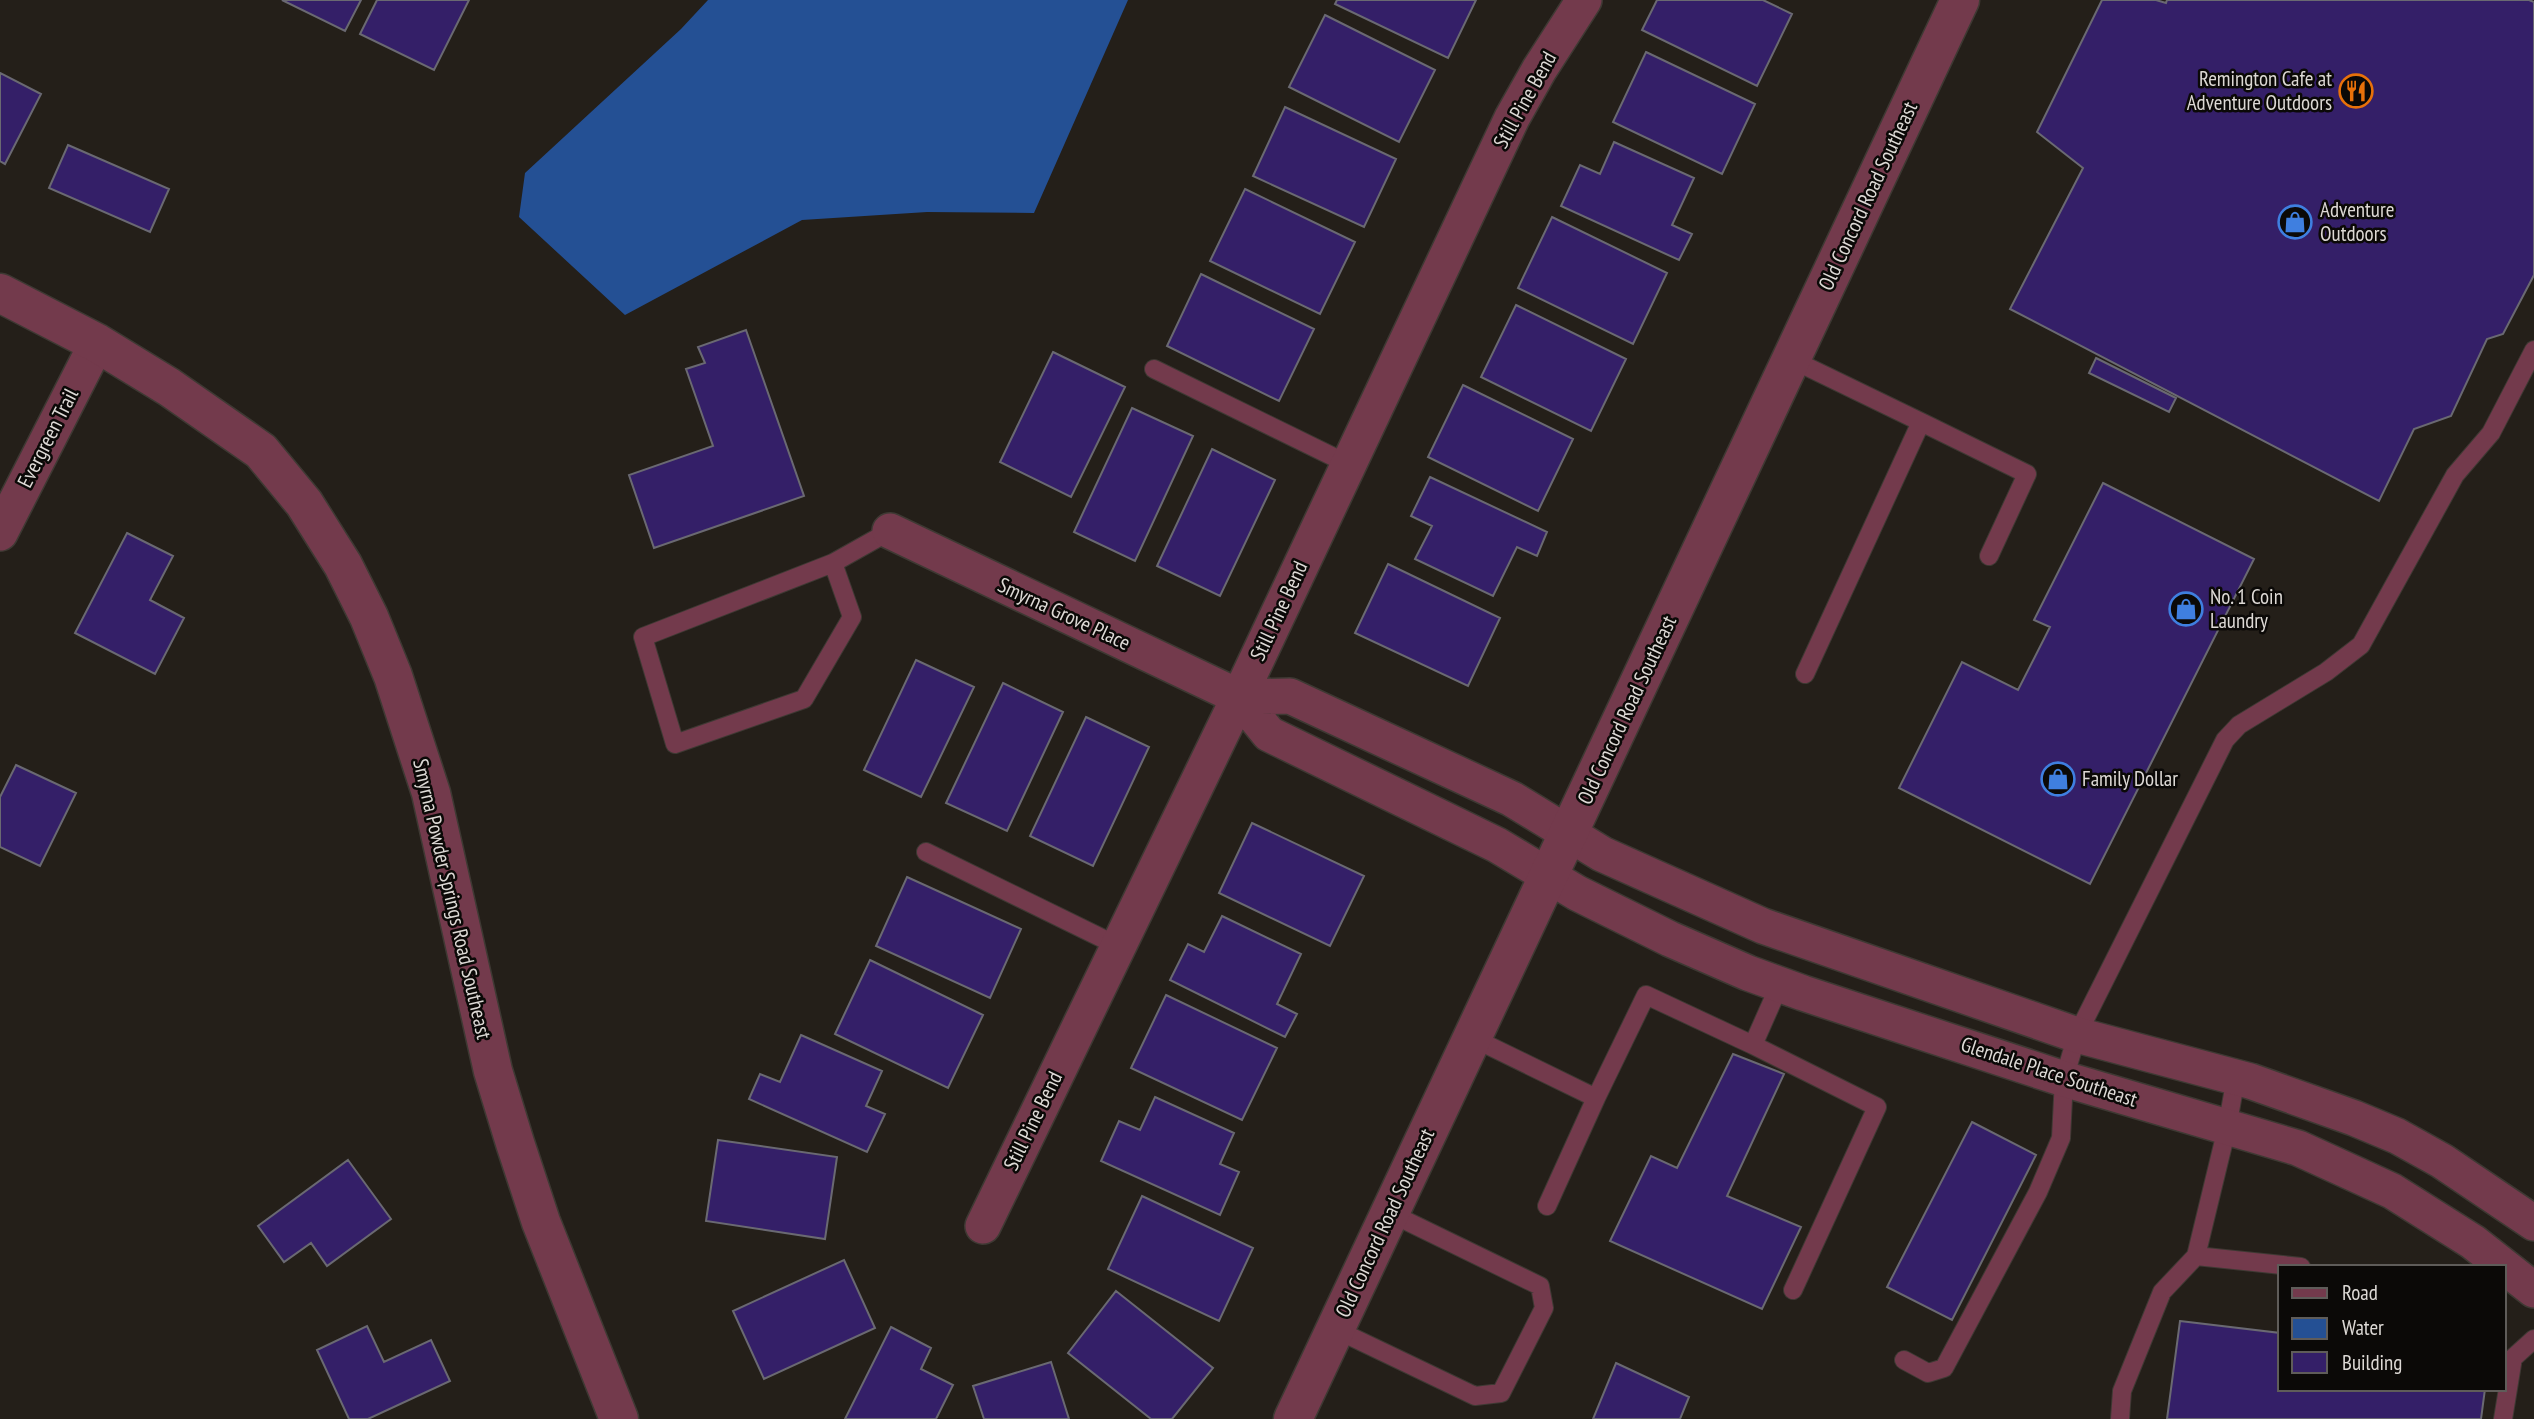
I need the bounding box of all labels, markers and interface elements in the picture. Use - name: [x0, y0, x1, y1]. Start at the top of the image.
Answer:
- street label: Still Pine Bend: [1487, 47, 1562, 153]
- place label: Remington Cafe at Adventure Outdoors: [2187, 65, 2332, 116]
- restaurant icon: Remington Cafe at Adventure Outdoors: [2337, 72, 2375, 110]
- street label: Old Concord Road Southeast: [1812, 97, 1923, 294]
- place label: Adventure Outdoors: [2320, 196, 2394, 247]
- shop icon: Adventure Outdoors: [2276, 203, 2314, 241]
- street label: Evergreen Trail: [11, 383, 84, 492]
- street label: Still Pine Bend: [1244, 557, 1313, 665]
- street label: Smyrna Grove Place: [994, 571, 1135, 656]
- place label: No. 1 Coin Laundry: [2210, 583, 2283, 634]
- shop icon: No. 1 Coin Laundry: [2167, 590, 2205, 628]
- street label: Old Concord Road Southeast: [1571, 611, 1682, 808]
- street label: Smyrna Powder Springs Road Southeast: [407, 756, 498, 1042]
- shop icon: Family Dollar: [2039, 760, 2077, 798]
- place label: Family Dollar: [2082, 765, 2178, 792]
- street label: Glendale Place Southeast: [1958, 1030, 2141, 1113]
- street label: Still Pine Bend: [997, 1067, 1068, 1175]
- street label: Old Concord Road Southeast: [1329, 1124, 1440, 1321]
- legend: [2278, 1265, 2506, 1391]
- text: Road: [2342, 1279, 2378, 1306]
- text: Water: [2342, 1314, 2384, 1341]
- text: Building: [2342, 1349, 2402, 1376]

